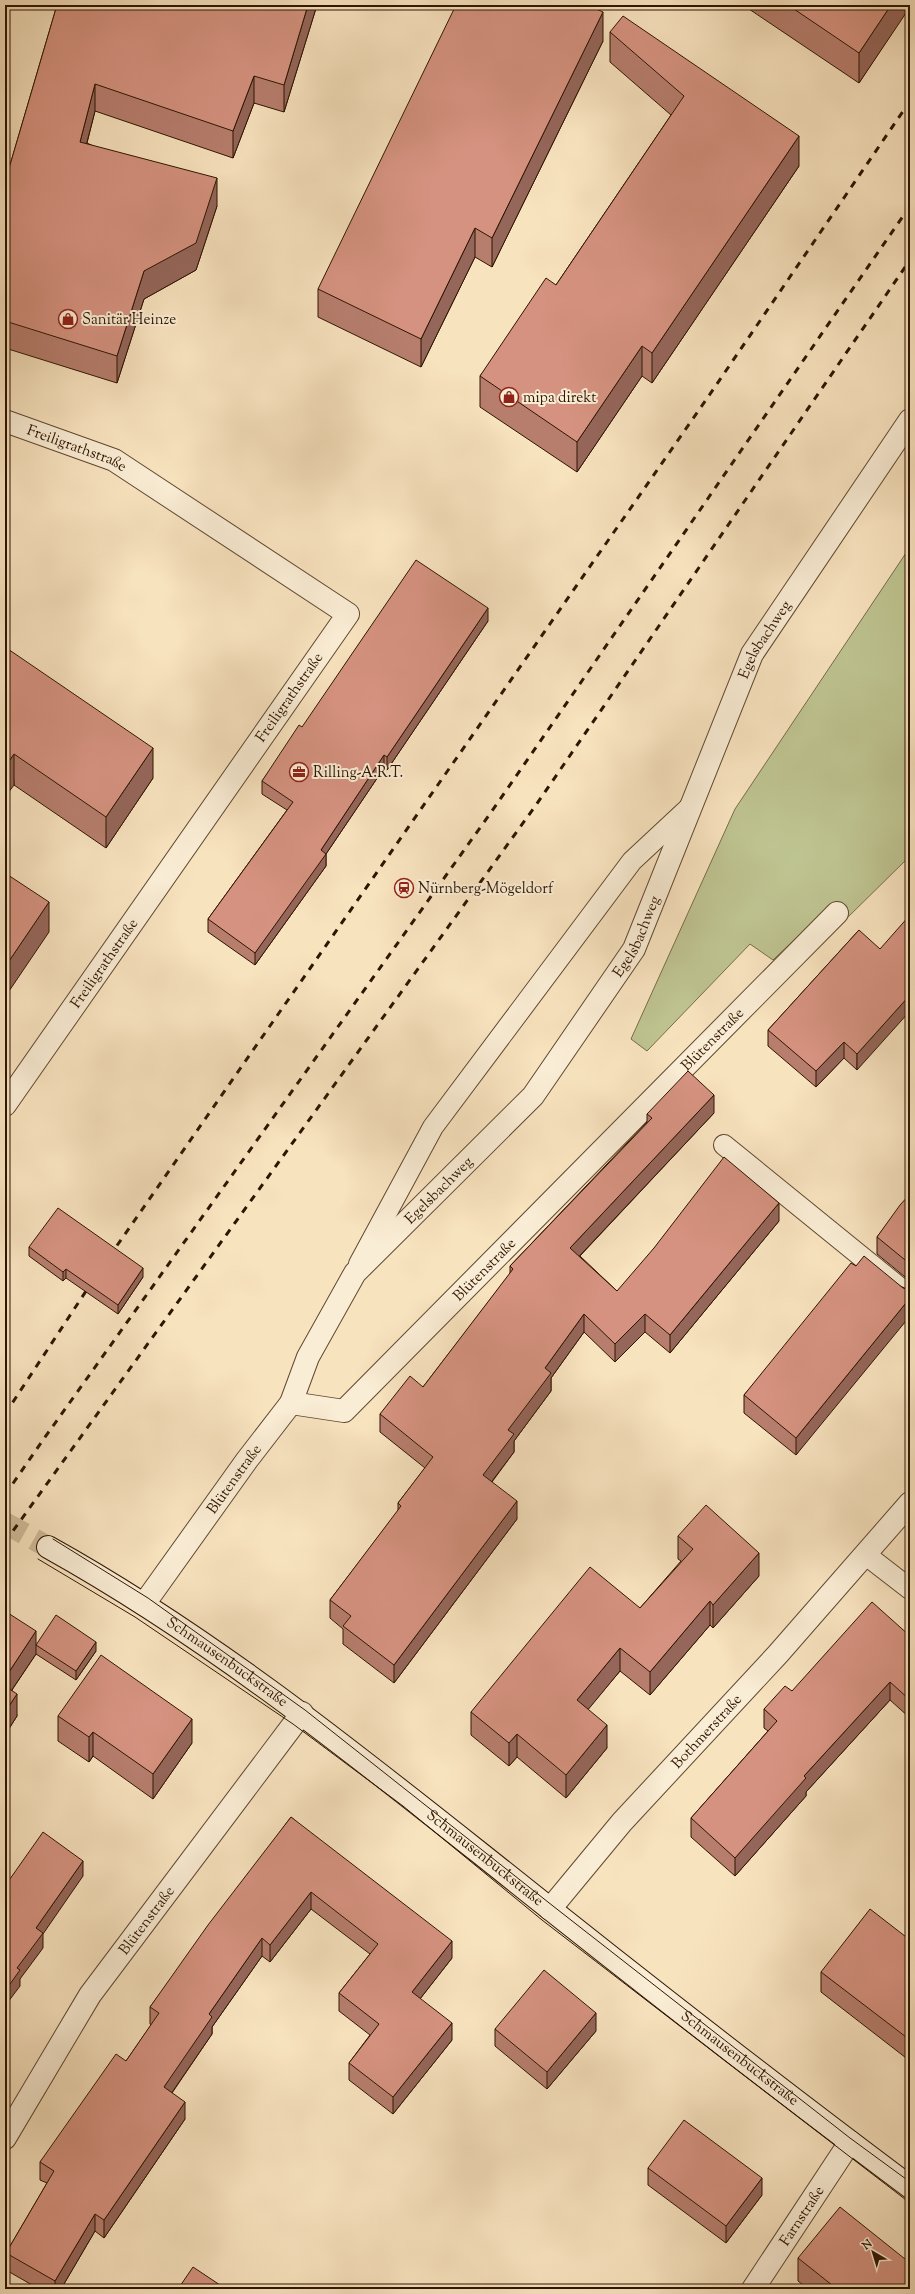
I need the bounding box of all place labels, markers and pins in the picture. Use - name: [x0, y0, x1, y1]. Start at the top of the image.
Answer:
- shop icon: Sanitär Heinze: [57, 308, 79, 330]
- place label: Sanitär Heinze: [82, 310, 176, 331]
- shop icon: mipa direkt: [498, 386, 520, 408]
- place label: mipa direkt: [523, 388, 596, 409]
- office icon: Rilling-A.R.T.: [288, 761, 310, 783]
- place label: Rilling-A.R.T.: [313, 763, 403, 784]
- station icon: Nürnberg-Mögeldorf: [393, 877, 415, 899]
- place label: Nürnberg-Mögeldorf: [418, 879, 554, 900]

